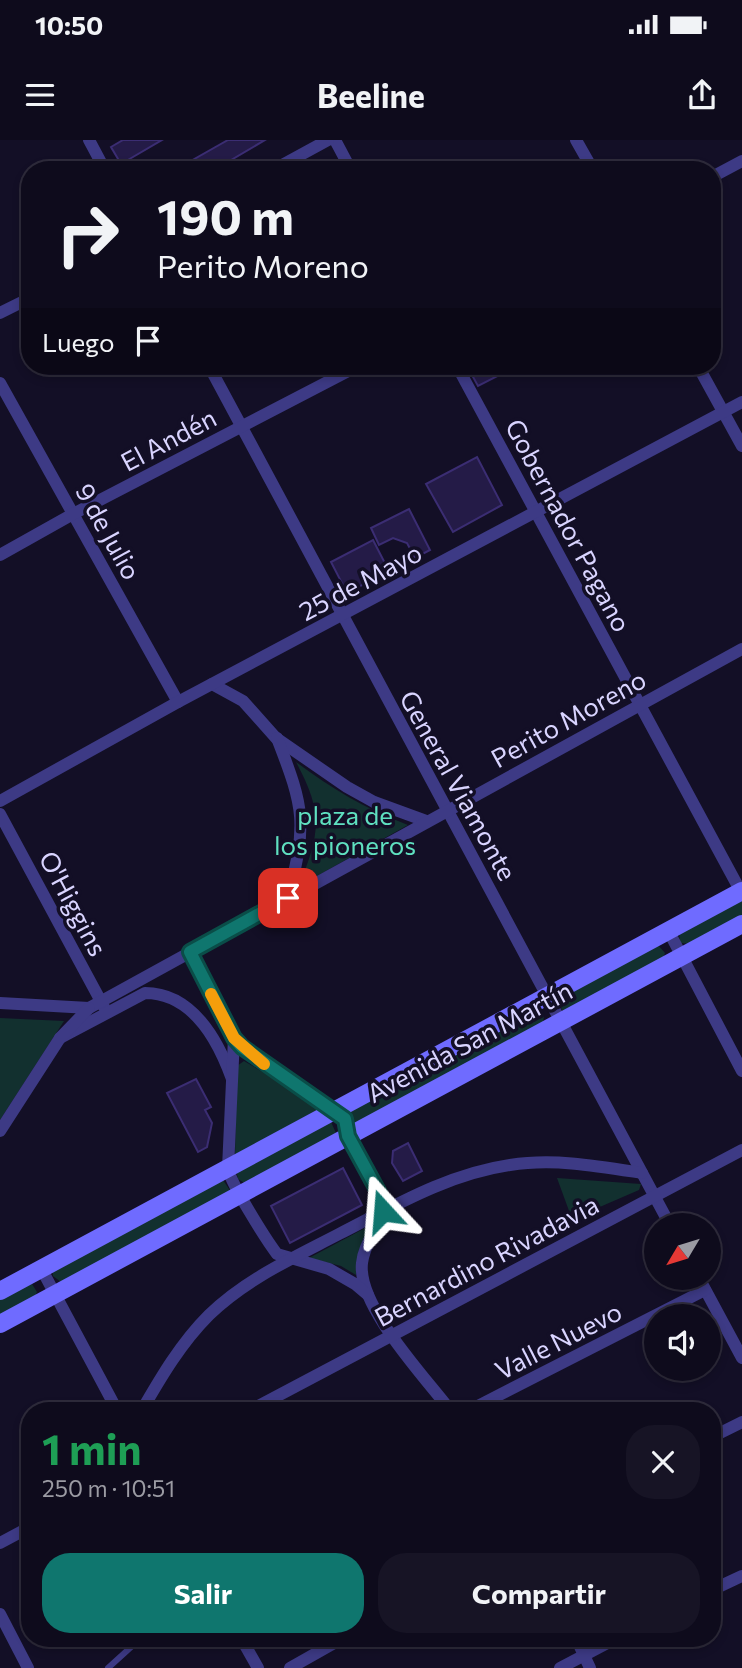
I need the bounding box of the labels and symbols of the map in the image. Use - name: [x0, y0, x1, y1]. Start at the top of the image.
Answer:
- street label: El Andén: [115, 401, 221, 477]
- street label: Gobernador Pagano: [500, 413, 638, 637]
- street label: 9 de Julio: [70, 477, 148, 585]
- street label: 25 de Mayo: [293, 536, 427, 626]
- street label: Perito Moreno: [485, 663, 651, 773]
- street label: General Viamonte: [394, 685, 524, 885]
- park label: plaza de los pioneros: [274, 799, 416, 860]
- street label: O'Higgins: [33, 845, 115, 961]
- pin: [258, 868, 318, 928]
- street label: Avenida San Martín: [361, 974, 577, 1108]
- position arrow: [346, 1174, 420, 1248]
- street label: Bernardino Rivadavia: [369, 1188, 603, 1332]
- north arrow: [644, 1213, 721, 1290]
- street label: Valle Nuevo: [490, 1295, 626, 1385]

